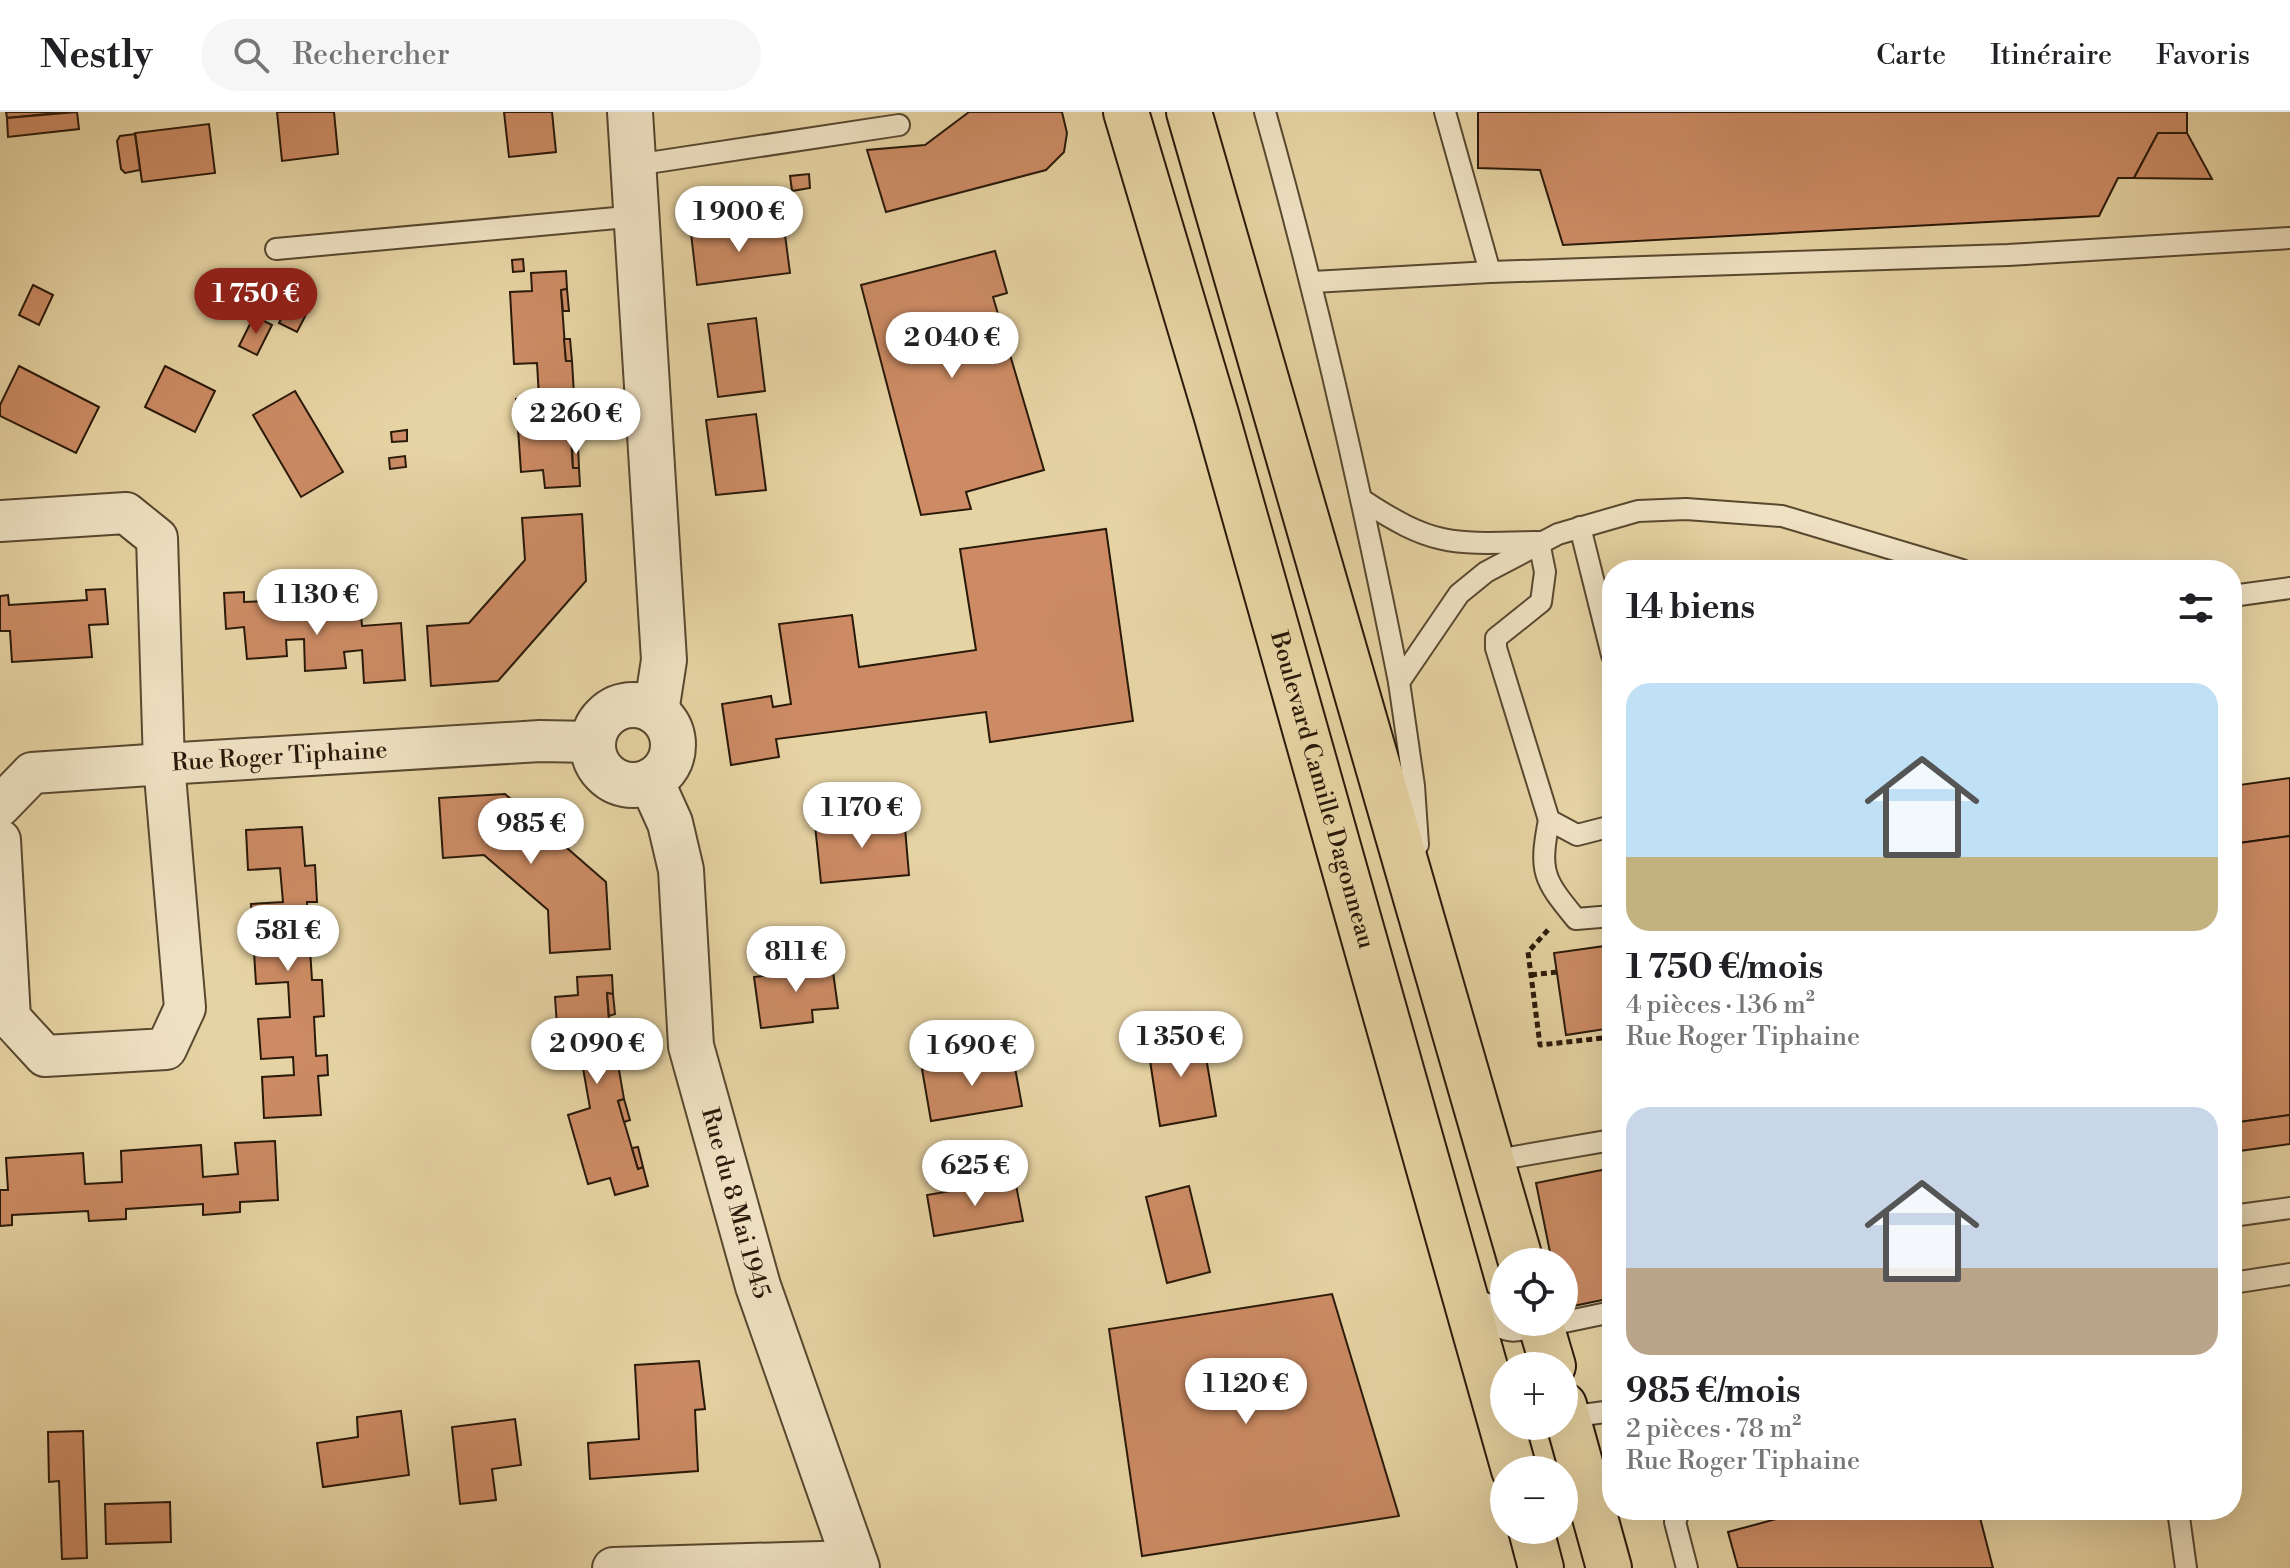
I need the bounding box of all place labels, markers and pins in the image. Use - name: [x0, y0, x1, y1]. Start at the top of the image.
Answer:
- pin: 1 900 €: [665, 186, 813, 254]
- pin: 1 750 €: [182, 268, 330, 336]
- pin: 2 040 €: [878, 312, 1026, 380]
- pin: 2 260 €: [502, 388, 650, 456]
- pin: 1 130 €: [243, 569, 391, 637]
- pin: 1 170 €: [788, 782, 936, 850]
- pin: 985 €: [475, 798, 587, 866]
- pin: 581 €: [232, 905, 344, 973]
- pin: 811 €: [740, 926, 852, 994]
- pin: 1 350 €: [1107, 1011, 1255, 1079]
- pin: 2 090 €: [523, 1018, 671, 1086]
- pin: 1 690 €: [898, 1020, 1046, 1088]
- pin: 625 €: [919, 1140, 1031, 1208]
- pin: 1 120 €: [1172, 1358, 1320, 1426]

